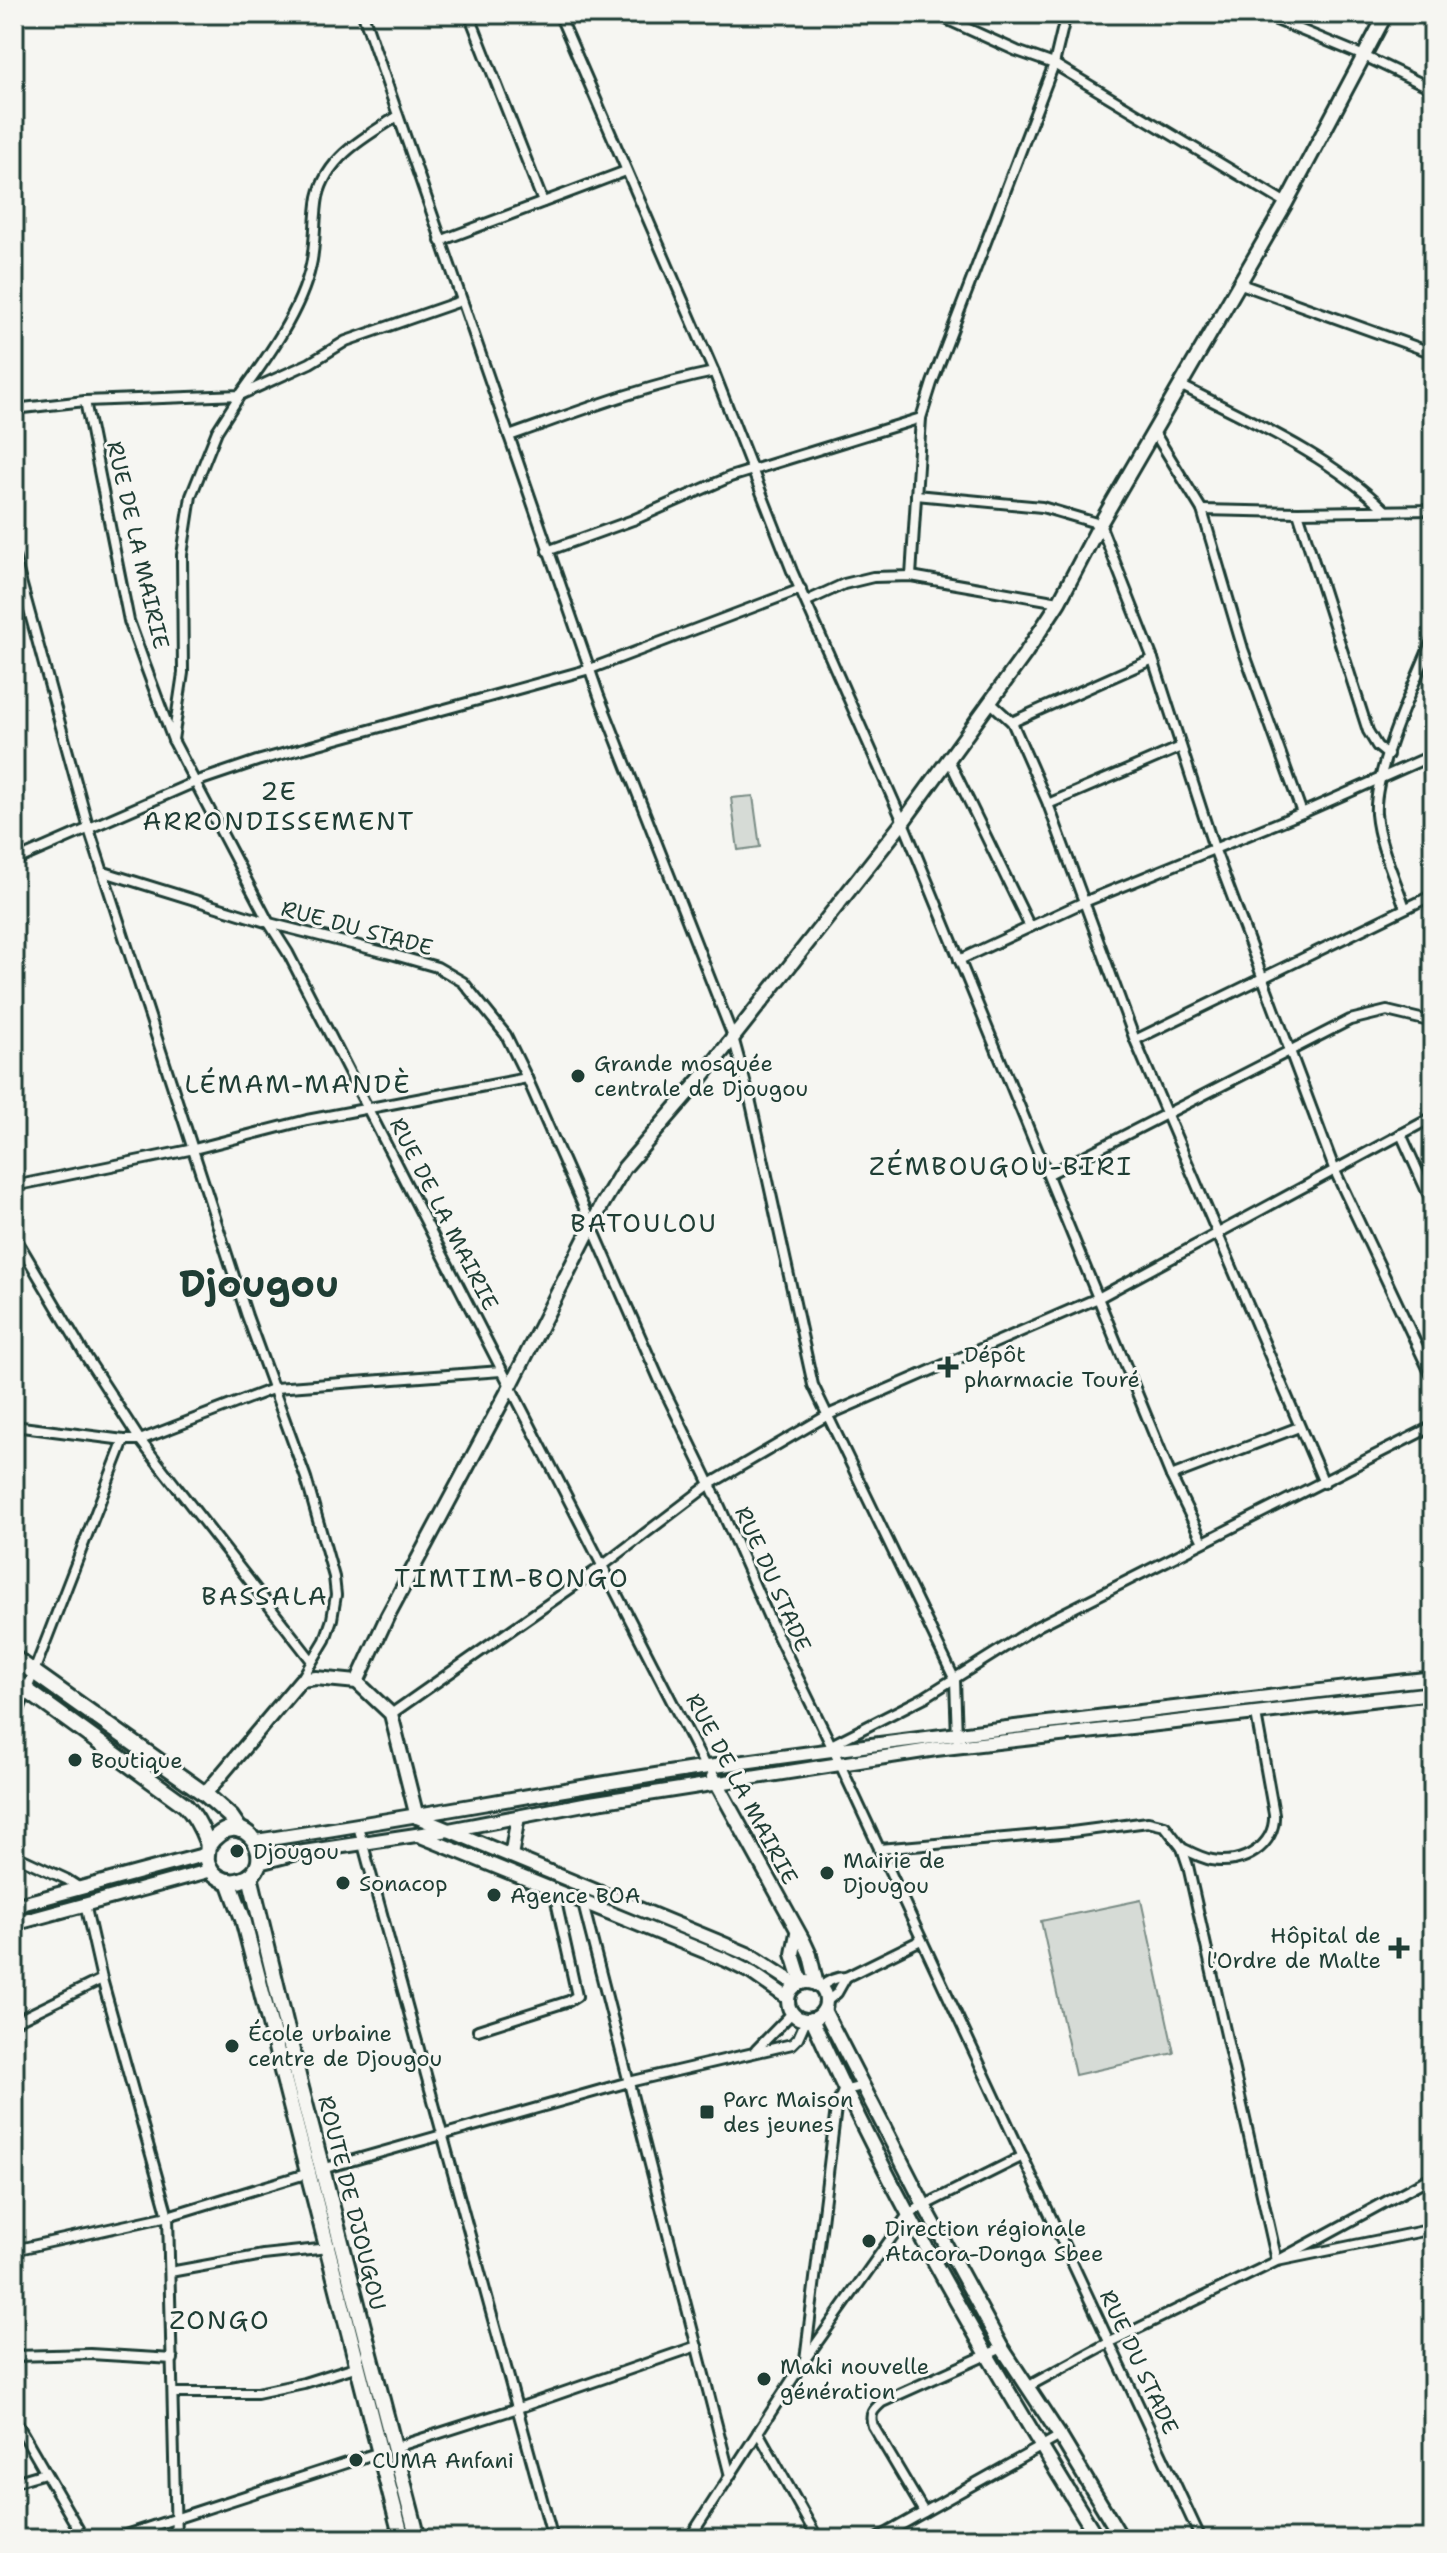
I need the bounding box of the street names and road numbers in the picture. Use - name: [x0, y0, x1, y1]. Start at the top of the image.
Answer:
- street label: RUE DE LA MAIRIE: [100, 438, 176, 652]
- street label: RUE DU STADE: [278, 894, 436, 962]
- street label: RUE DE LA MAIRIE: [383, 1113, 505, 1315]
- street label: RUE DU STADE: [728, 1502, 818, 1656]
- street label: RUE DE LA MAIRIE: [679, 1689, 805, 1889]
- street label: ROUTE DE DJOUGOU: [311, 2093, 393, 2313]
- street label: RUE DU STADE: [1093, 2285, 1185, 2439]

